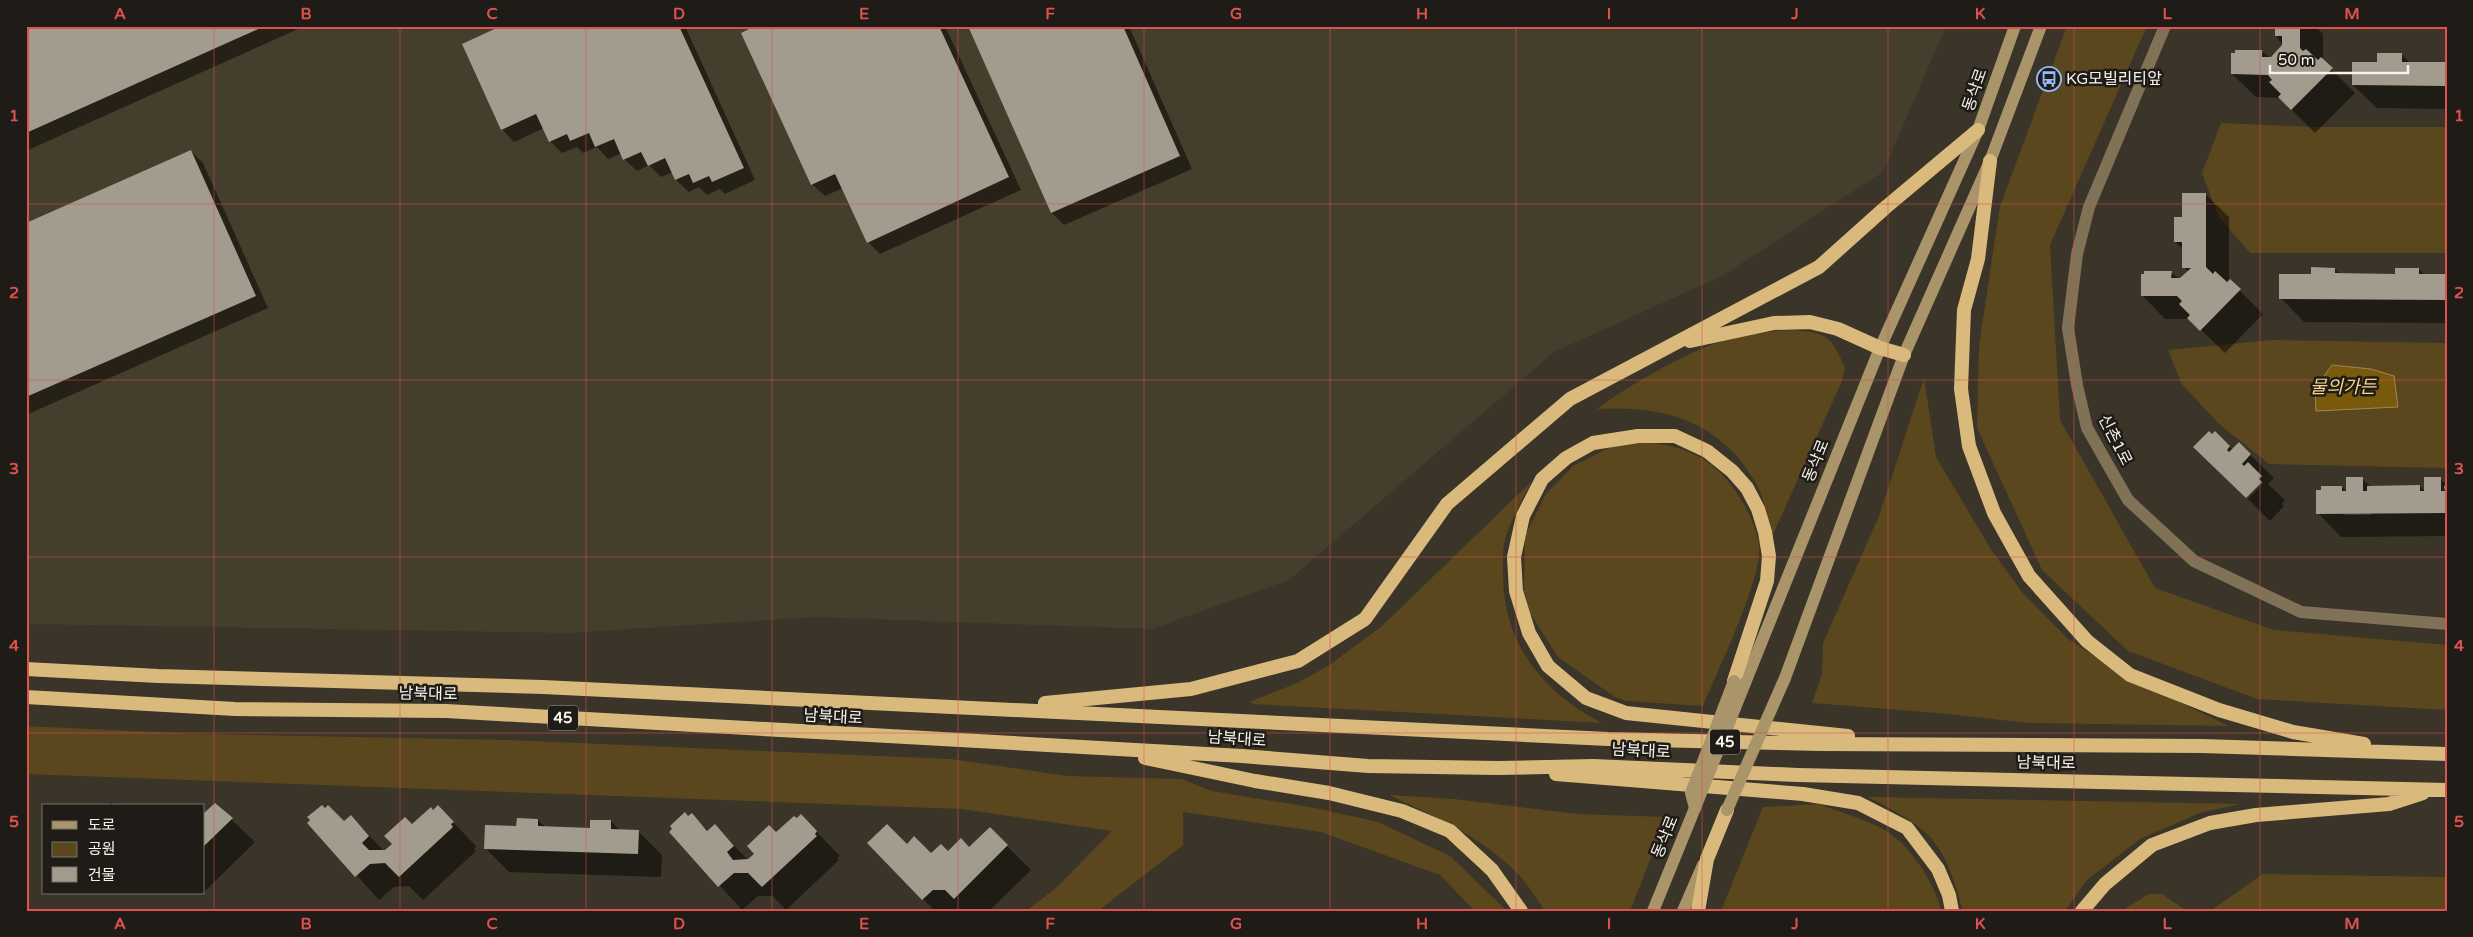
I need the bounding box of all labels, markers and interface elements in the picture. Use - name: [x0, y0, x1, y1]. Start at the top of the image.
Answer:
- text: A: [114, 4, 126, 24]
- text: B: [300, 4, 312, 24]
- text: C: [486, 4, 498, 24]
- text: D: [673, 4, 685, 24]
- text: E: [859, 4, 869, 24]
- text: F: [1045, 4, 1055, 24]
- text: G: [1230, 4, 1242, 24]
- text: H: [1416, 4, 1428, 24]
- text: I: [1607, 4, 1611, 24]
- text: J: [1790, 4, 1799, 24]
- text: K: [1975, 4, 1986, 24]
- text: L: [2162, 4, 2172, 24]
- text: M: [2344, 4, 2360, 24]
- scale bar: [2270, 42, 2408, 74]
- text: 50 m: [2278, 51, 2315, 69]
- street label: 동삭로: [1958, 66, 1992, 114]
- bus stop icon: KG모빌리티앞: [2036, 66, 2062, 92]
- place label: KG모빌리티앞: [2066, 69, 2162, 89]
- text: 1: [9, 106, 19, 126]
- text: 1: [2454, 106, 2464, 126]
- text: 2: [9, 283, 19, 303]
- text: 2: [2454, 283, 2464, 303]
- water label: 물의가든: [2310, 376, 2378, 398]
- street label: 신촌1로: [2094, 411, 2136, 469]
- street label: 동삭로: [1798, 437, 1834, 485]
- text: 3: [9, 459, 19, 479]
- text: 3: [2454, 459, 2464, 479]
- text: 4: [9, 636, 19, 656]
- text: 4: [2454, 636, 2464, 656]
- street label: 남북대로: [398, 683, 458, 705]
- street label: 남북대로: [803, 705, 863, 729]
- road number: 45: [548, 706, 578, 730]
- street label: 남북대로: [1207, 727, 1267, 751]
- road number: 45: [1710, 730, 1740, 754]
- street label: 남북대로: [1611, 739, 1671, 763]
- street label: 남북대로: [2016, 752, 2076, 774]
- legend: [42, 804, 205, 894]
- text: 5: [9, 812, 19, 832]
- text: 5: [2454, 812, 2464, 832]
- street label: 동삭로: [1647, 813, 1683, 861]
- text: 도로: [88, 816, 116, 834]
- text: 공원: [88, 840, 116, 858]
- text: 건물: [88, 866, 116, 884]
- text: A: [114, 914, 126, 934]
- text: B: [300, 914, 312, 934]
- text: C: [486, 914, 498, 934]
- text: D: [673, 914, 685, 934]
- text: E: [859, 914, 869, 934]
- text: F: [1045, 914, 1055, 934]
- text: G: [1230, 914, 1242, 934]
- text: H: [1416, 914, 1428, 934]
- text: I: [1607, 914, 1611, 934]
- text: J: [1790, 914, 1799, 934]
- text: K: [1975, 914, 1986, 934]
- text: L: [2162, 914, 2172, 934]
- text: M: [2344, 914, 2360, 934]

